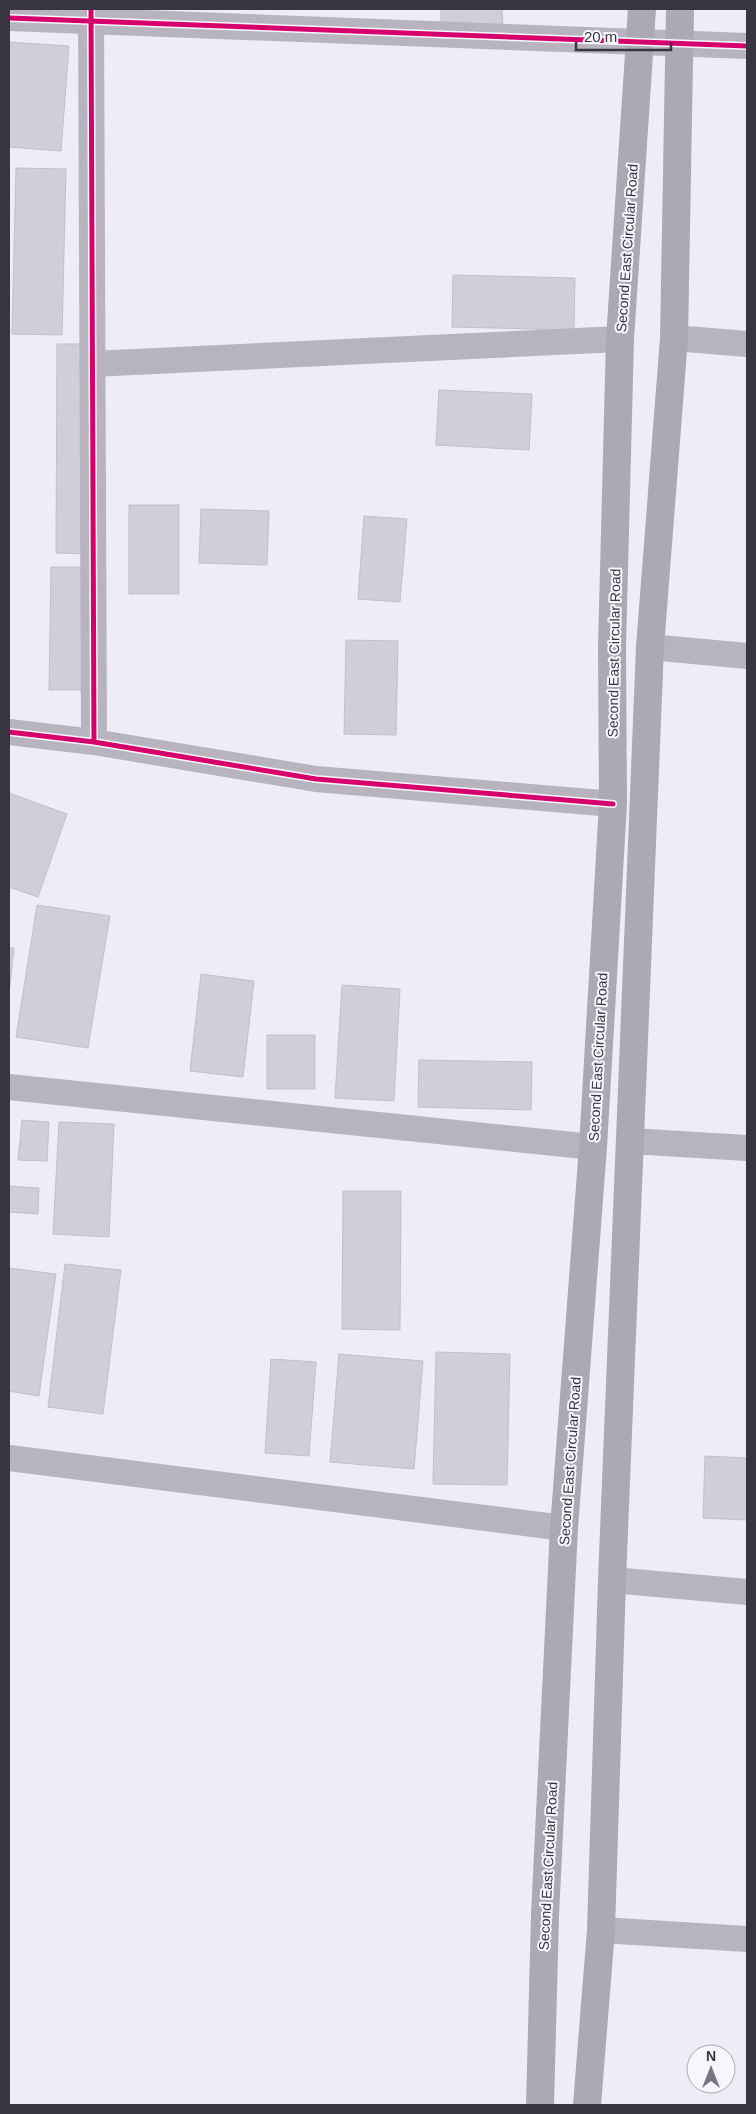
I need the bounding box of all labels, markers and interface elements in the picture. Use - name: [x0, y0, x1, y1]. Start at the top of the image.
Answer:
- scale bar: [576, 20, 671, 52]
- text: 20 m: [584, 28, 617, 45]
- street label: Second East Circular Road: [613, 163, 641, 333]
- street label: Second East Circular Road: [605, 568, 623, 738]
- street label: Second East Circular Road: [586, 972, 610, 1142]
- street label: Second East Circular Road: [556, 1376, 584, 1546]
- street label: Second East Circular Road: [536, 1781, 560, 1951]
- north arrow: [686, 2044, 736, 2094]
- text: N: [706, 2048, 716, 2064]

